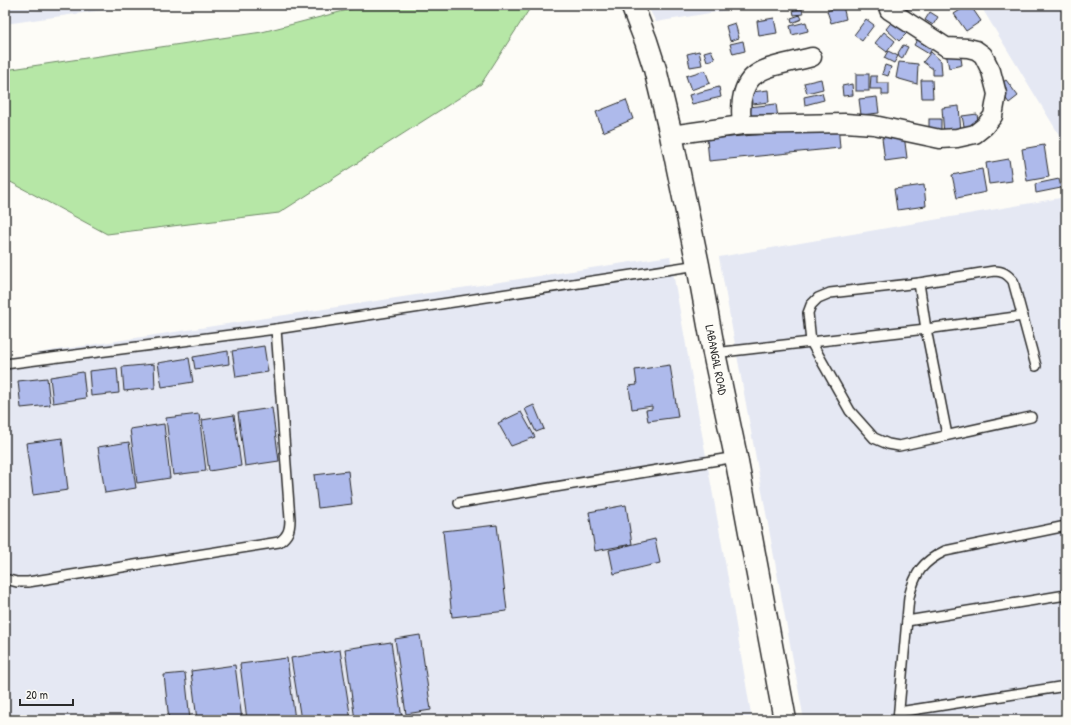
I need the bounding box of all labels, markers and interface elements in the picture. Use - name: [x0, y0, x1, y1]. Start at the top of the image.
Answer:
- street label: LABANGAL ROAD: [701, 323, 732, 397]
- scale bar: [20, 681, 73, 707]
- text: 20 m: [26, 686, 48, 703]

